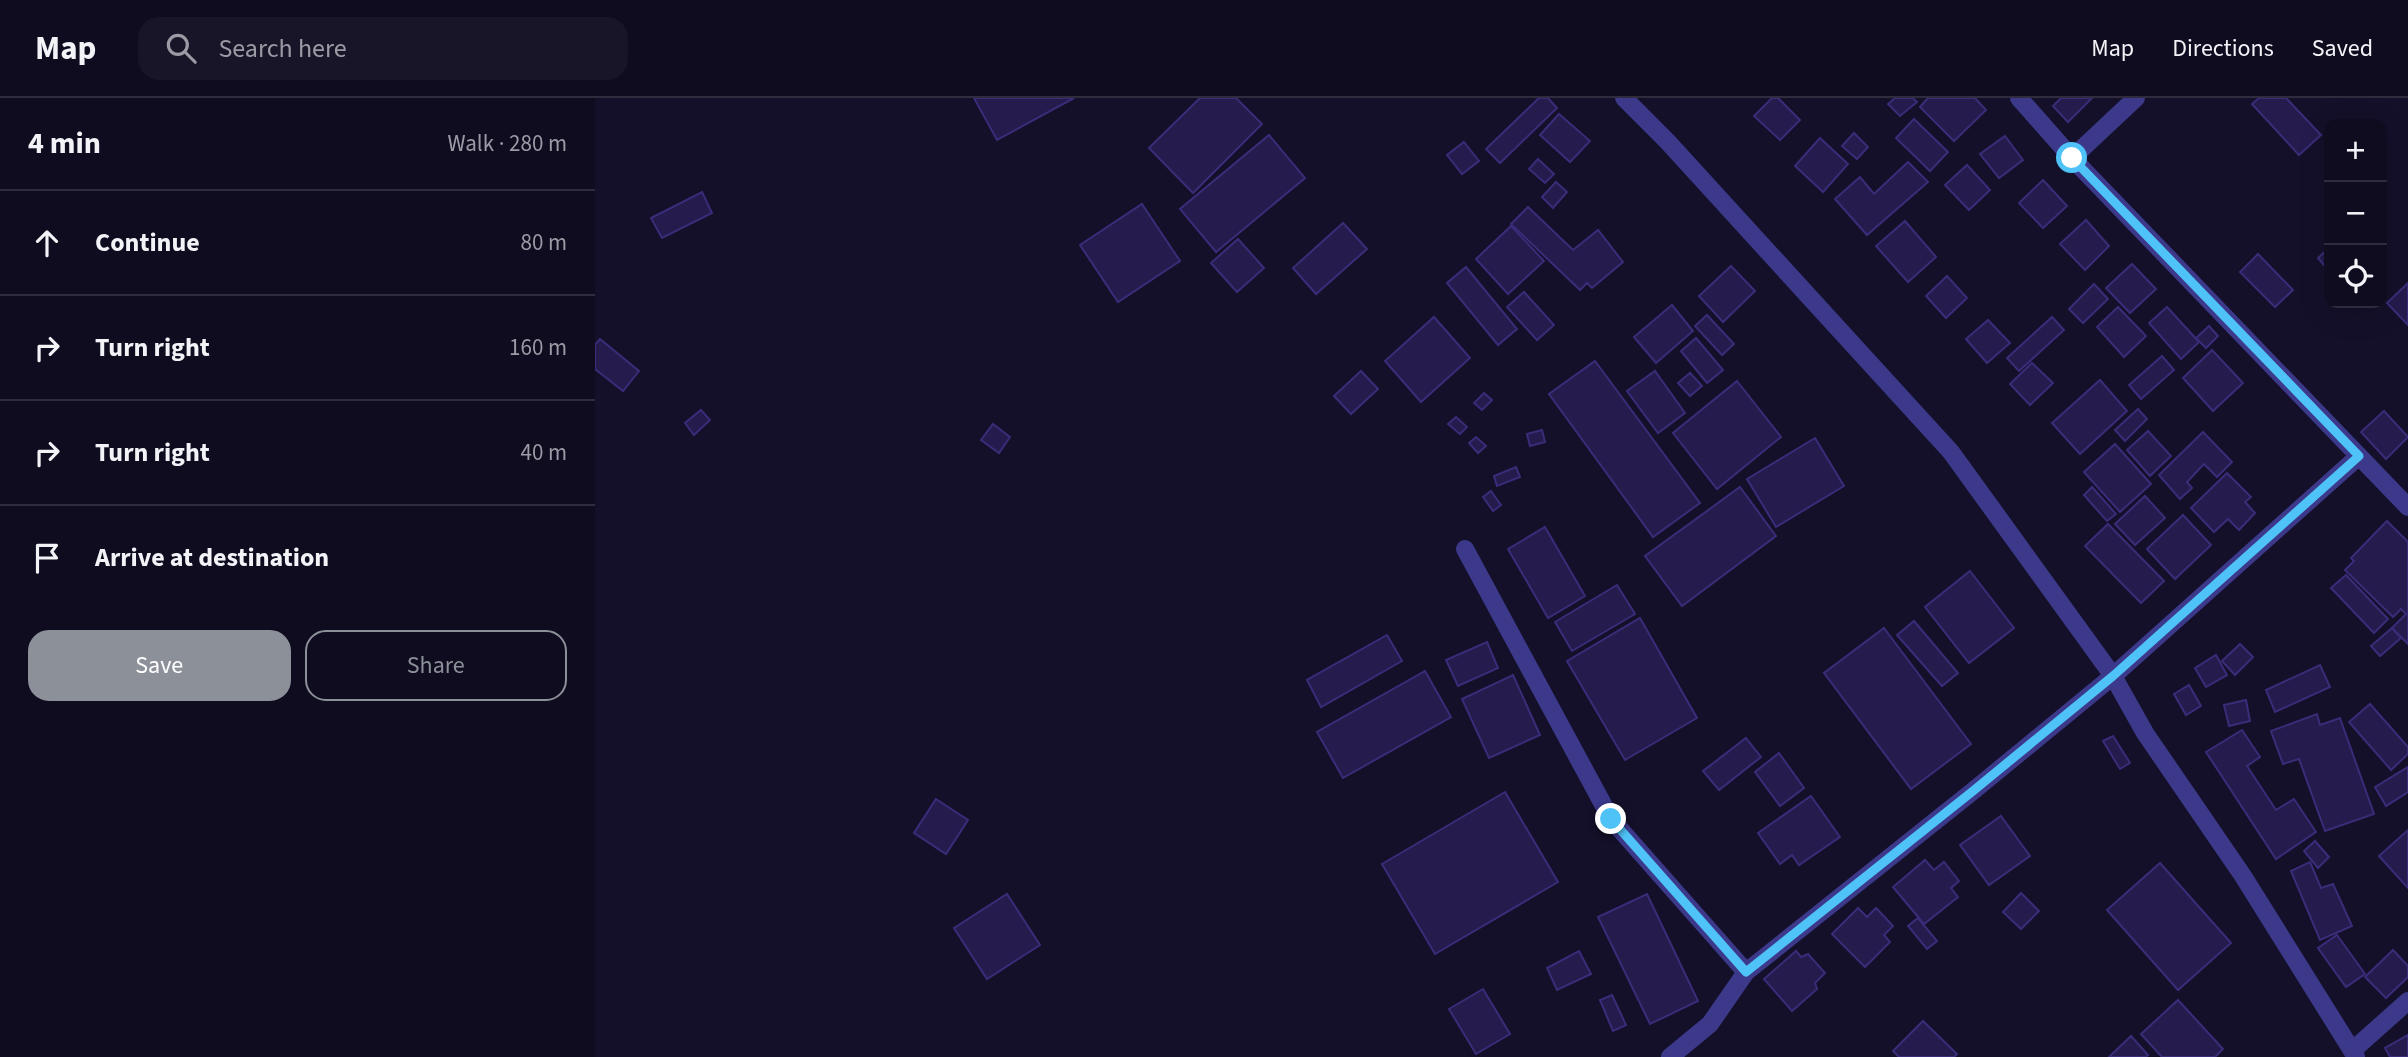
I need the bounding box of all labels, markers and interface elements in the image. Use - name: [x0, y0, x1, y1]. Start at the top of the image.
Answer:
- search box: [138, 17, 628, 80]
- text: Map: [35, 25, 96, 72]
- icon: search: [162, 29, 200, 67]
- text: Search here: [218, 30, 347, 67]
- text: Map: [2091, 31, 2134, 66]
- text: Directions: [2172, 31, 2274, 66]
- text: Saved: [2312, 31, 2373, 66]
- map controls: [2324, 119, 2387, 308]
- button: +: [2324, 119, 2387, 182]
- text: 4 min: [28, 122, 101, 165]
- text: Walk · 280 m: [448, 127, 567, 160]
- route start: [2056, 142, 2087, 173]
- button: −: [2324, 182, 2387, 245]
- icon: ahead: [28, 224, 66, 262]
- text: Continue: [95, 224, 200, 261]
- text: 80 m: [520, 226, 567, 259]
- button: locate: [2324, 245, 2387, 308]
- icon: right: [28, 329, 66, 367]
- text: Turn right: [95, 329, 210, 366]
- text: 160 m: [509, 331, 567, 364]
- icon: right: [28, 434, 66, 472]
- text: Turn right: [95, 434, 210, 471]
- text: 40 m: [520, 436, 567, 469]
- icon: arrive: [28, 539, 66, 577]
- text: Arrive at destination: [95, 539, 329, 576]
- button: Save: [28, 630, 291, 701]
- button: Share: [305, 630, 567, 701]
- route end: [1595, 803, 1626, 834]

